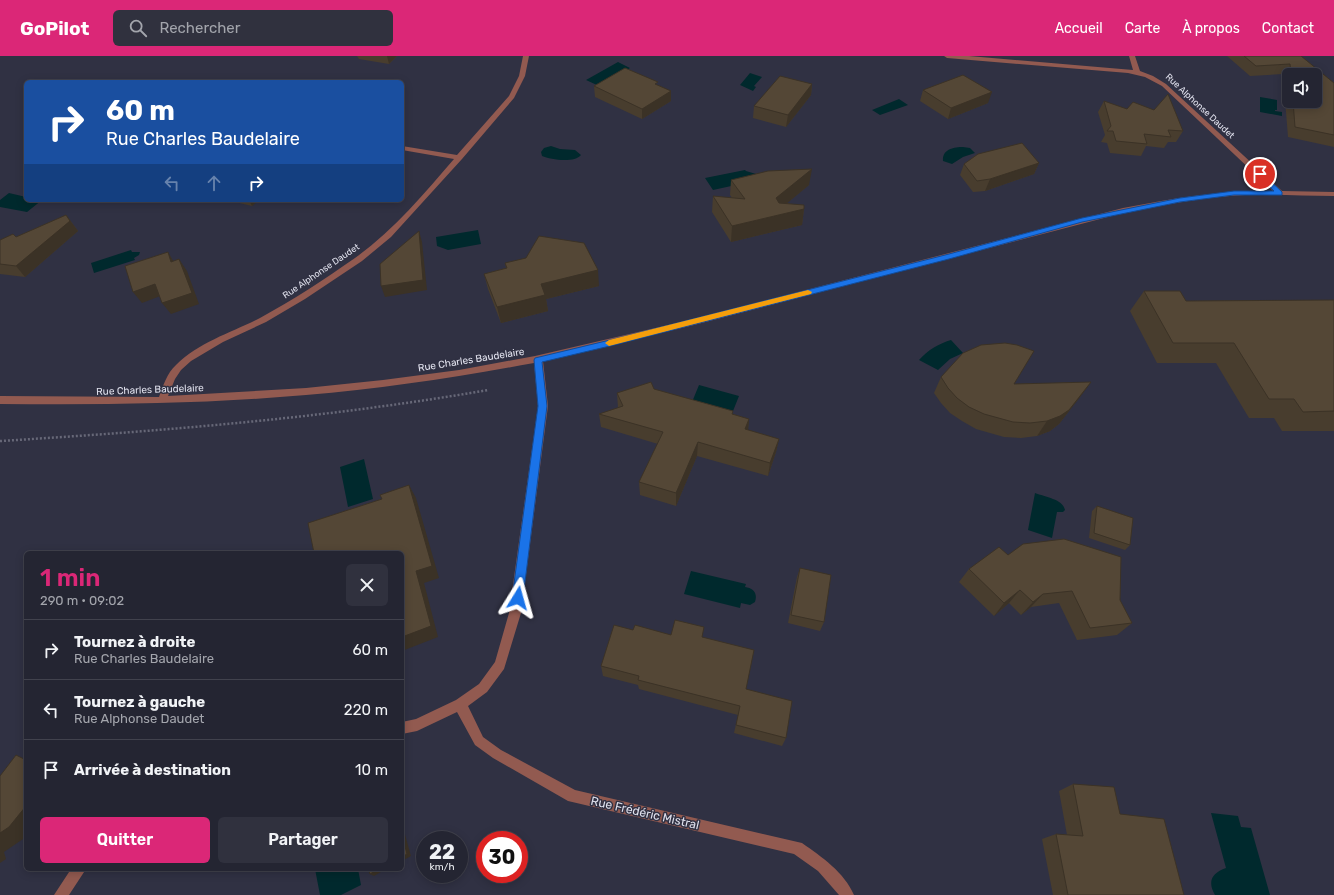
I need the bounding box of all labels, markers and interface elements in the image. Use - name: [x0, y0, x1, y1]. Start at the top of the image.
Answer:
- search box: [113, 10, 393, 46]
- text: GoPilot: [20, 17, 89, 40]
- icon: search: [127, 17, 149, 39]
- text: Rechercher: [159, 19, 240, 37]
- text: Accueil: [1055, 20, 1103, 37]
- text: Carte: [1125, 20, 1160, 37]
- text: À propos: [1182, 20, 1240, 37]
- text: Contact: [1262, 20, 1314, 37]
- map controls: [1282, 68, 1322, 108]
- button: sound: [1282, 68, 1322, 108]
- street label: Rue Alphonse Daudet: [1164, 72, 1237, 141]
- text: 60 m: [106, 94, 175, 127]
- icon: right: [40, 96, 92, 148]
- text: Rue Charles Baudelaire: [106, 128, 300, 150]
- pin: [1243, 157, 1277, 191]
- icon: arrive: [1249, 163, 1271, 185]
- icon: left: [161, 172, 183, 194]
- icon: ahead: [203, 172, 225, 194]
- icon: right: [245, 172, 267, 194]
- street label: Rue Alphonse Daudet: [281, 241, 362, 300]
- street label: Rue Charles Baudelaire: [417, 346, 526, 374]
- street label: Rue Charles Baudelaire: [96, 382, 204, 398]
- text: 1 min: [40, 564, 100, 592]
- button: close: [346, 564, 388, 606]
- position arrow: [497, 577, 539, 619]
- text: 290 m · 09:02: [40, 593, 124, 608]
- text: Tournez à droite: [74, 633, 195, 651]
- icon: right: [40, 639, 62, 661]
- text: 60 m: [352, 641, 388, 659]
- text: Rue Charles Baudelaire: [74, 651, 214, 666]
- text: Tournez à gauche: [74, 693, 205, 711]
- icon: left: [40, 699, 62, 721]
- text: 220 m: [344, 701, 388, 719]
- text: Rue Alphonse Daudet: [74, 711, 204, 726]
- icon: arrive: [40, 759, 62, 781]
- text: Arrivée à destination: [74, 761, 231, 779]
- text: 10 m: [355, 761, 388, 779]
- street label: Rue Frédéric Mistral: [589, 794, 701, 832]
- button: Quitter: [40, 817, 210, 863]
- button: Partager: [218, 817, 388, 863]
- speed limit sign: 30: [476, 831, 528, 883]
- text: 22: [429, 840, 455, 864]
- text: km/h: [430, 861, 454, 873]

